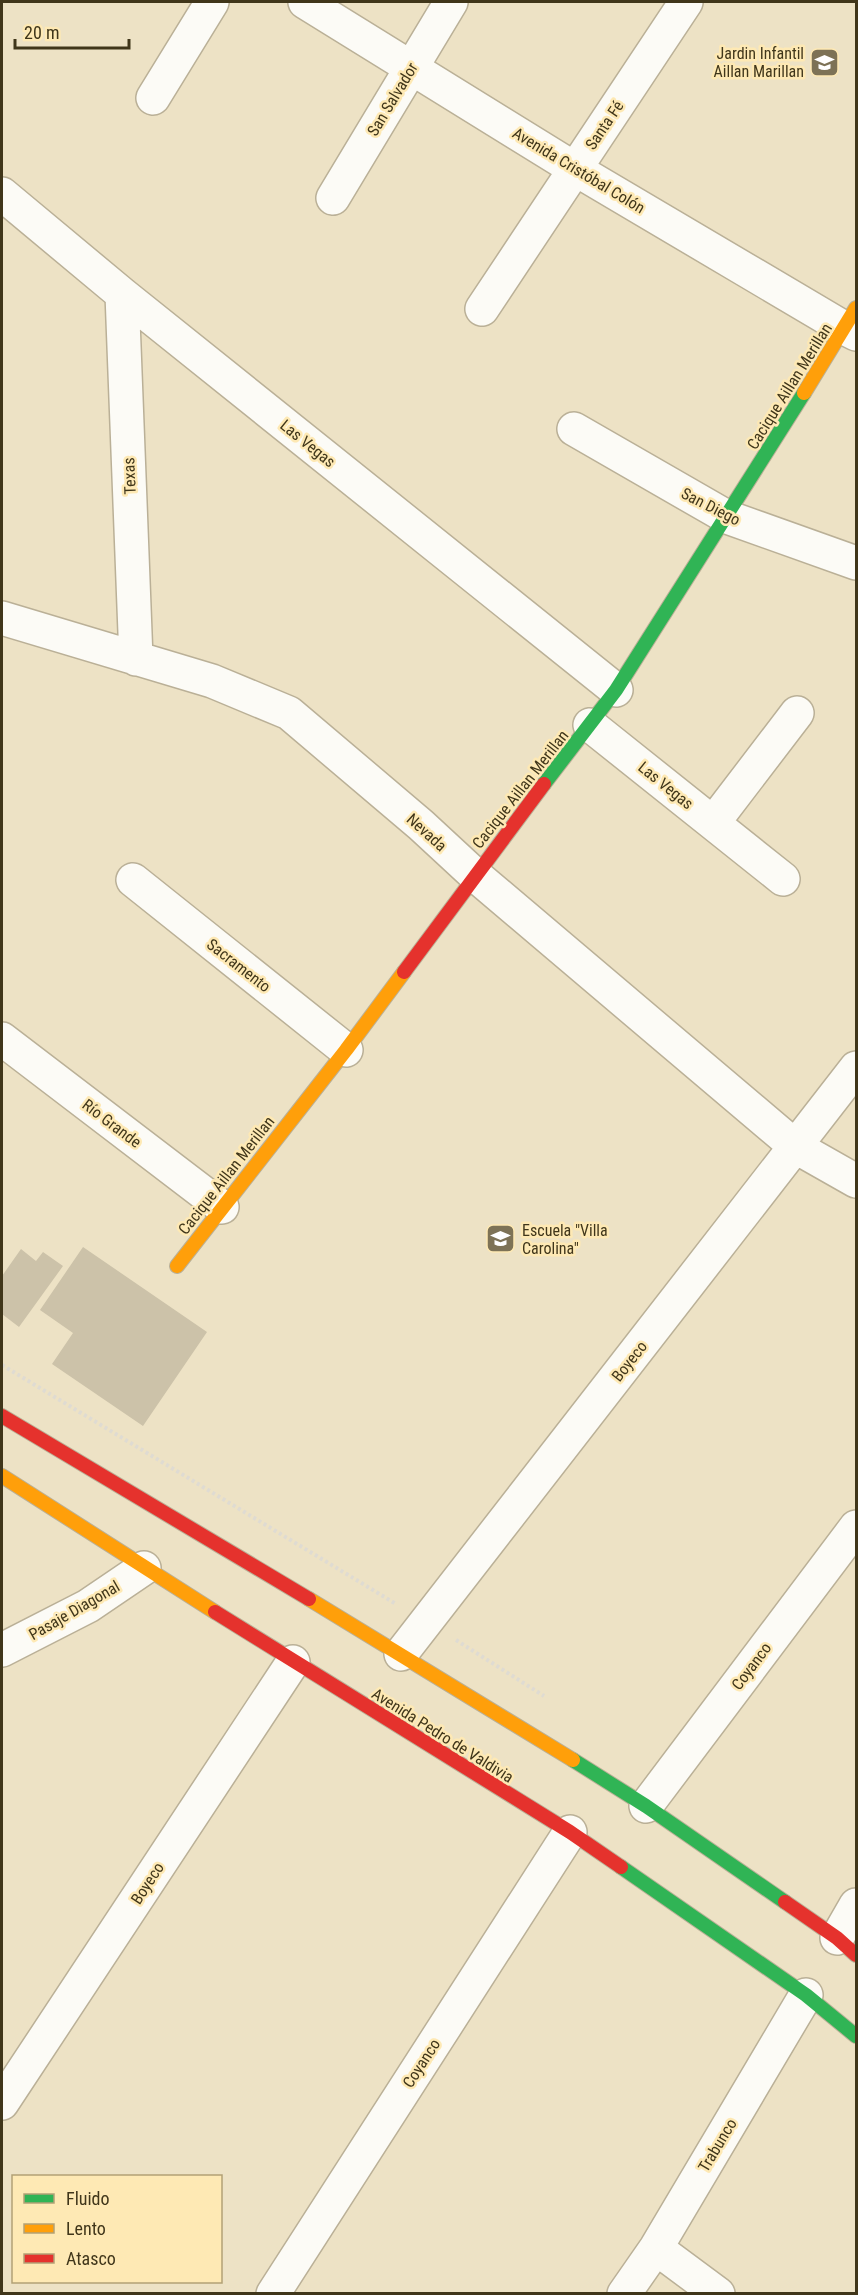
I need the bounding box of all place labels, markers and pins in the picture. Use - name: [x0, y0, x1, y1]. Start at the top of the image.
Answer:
- place label: Jardin Infantil Aillan Marillan: [714, 44, 804, 81]
- school or university icon: Jardin Infantil Aillan Marillan: [809, 46, 841, 78]
- place label: Escuela "Villa Carolina": [522, 1221, 608, 1258]
- school or university icon: Escuela "Villa Carolina": [485, 1223, 517, 1255]

